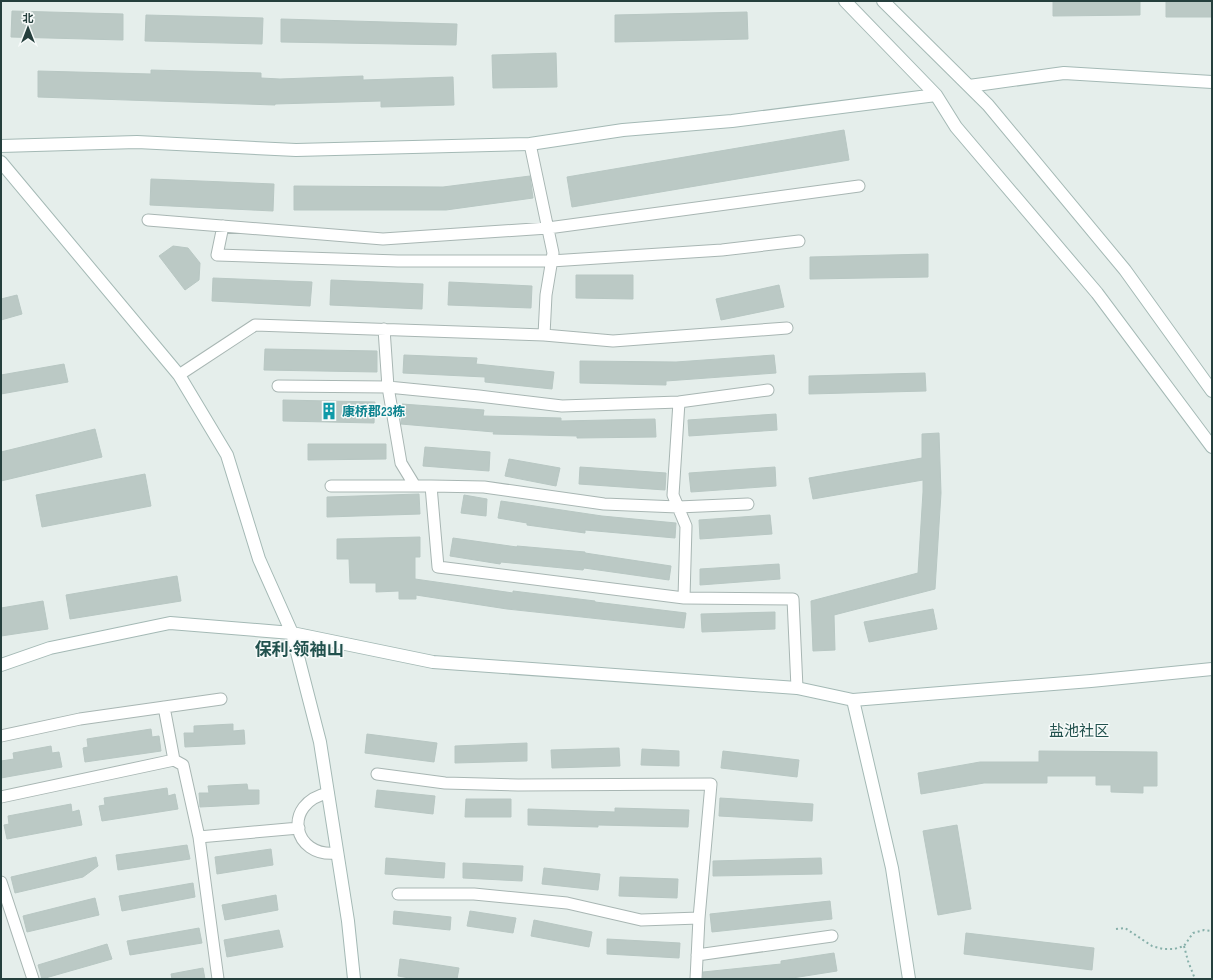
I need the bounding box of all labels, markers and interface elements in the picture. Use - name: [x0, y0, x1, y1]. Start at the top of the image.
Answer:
- north arrow: [8, 8, 48, 48]
- text: 北: [23, 12, 34, 25]
- building icon: 康桥郡23栋: [319, 401, 339, 421]
- place label: 康桥郡23栋: [342, 404, 406, 420]
- district label: 保利·领袖山: [254, 640, 344, 660]
- district label: 盐池社区: [1049, 722, 1109, 741]

